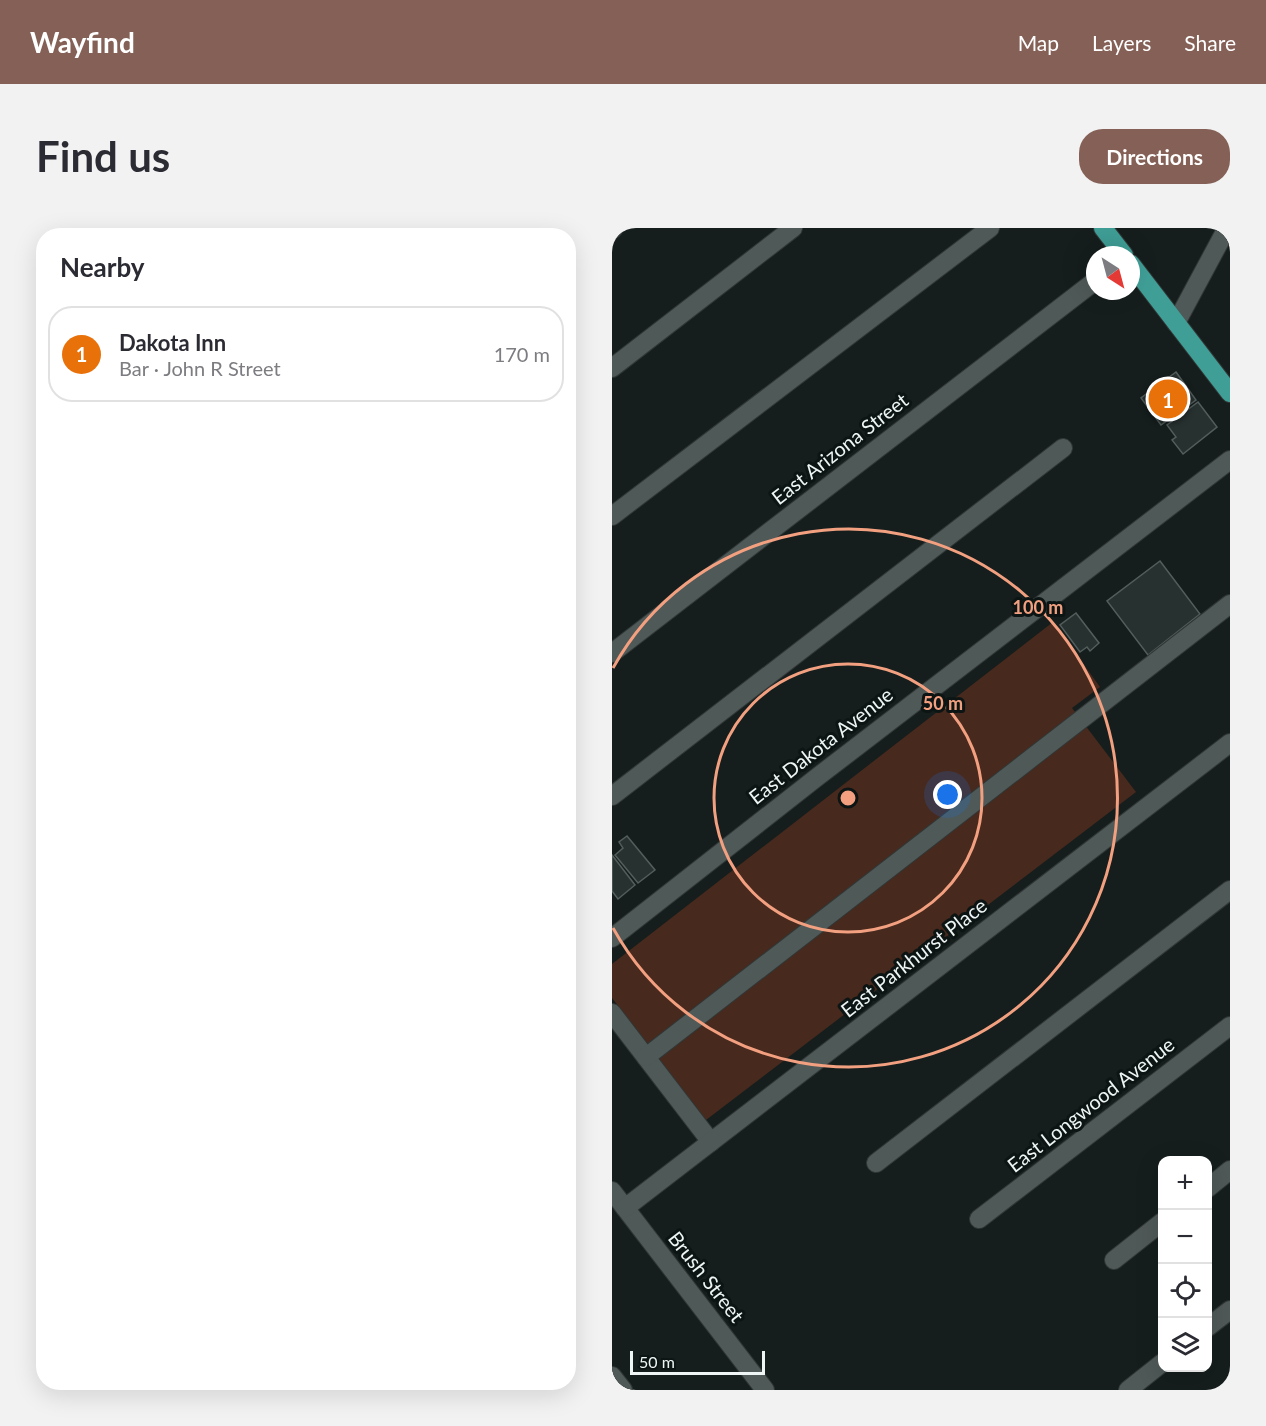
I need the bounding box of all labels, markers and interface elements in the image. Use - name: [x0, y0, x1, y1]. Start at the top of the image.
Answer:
- text: Wayfind: [30, 25, 135, 59]
- text: Map: [1018, 30, 1059, 55]
- text: Layers: [1092, 30, 1151, 55]
- text: Share: [1184, 30, 1236, 55]
- button: Directions: [1079, 129, 1230, 184]
- text: Find us: [36, 131, 170, 181]
- north arrow: [1086, 246, 1140, 300]
- text: Nearby: [60, 251, 145, 283]
- text: Dakota Inn: [119, 329, 226, 356]
- text: 1: [76, 342, 87, 366]
- text: 170 m: [494, 342, 550, 366]
- text: Bar · John R Street: [119, 356, 281, 380]
- pin: 1: [1148, 376, 1188, 422]
- street label: East Arizona Street: [766, 388, 912, 509]
- text: 100 m: [1013, 596, 1063, 618]
- street label: East Dakota Avenue: [744, 682, 897, 809]
- text: 50 m: [923, 692, 963, 714]
- your location: [933, 780, 962, 809]
- centre of rings: [838, 788, 858, 808]
- street label: East Parkhurst Place: [836, 893, 991, 1022]
- street label: East Longwood Avenue: [1002, 1032, 1178, 1177]
- map controls: [1158, 1156, 1212, 1372]
- button: +: [1158, 1156, 1212, 1210]
- button: −: [1158, 1210, 1212, 1264]
- street label: Brush Street: [664, 1226, 750, 1327]
- button: locate: [1158, 1264, 1212, 1318]
- button: layers: [1158, 1318, 1212, 1372]
- scale bar: [630, 1348, 765, 1376]
- text: 50 m: [639, 1352, 675, 1371]

